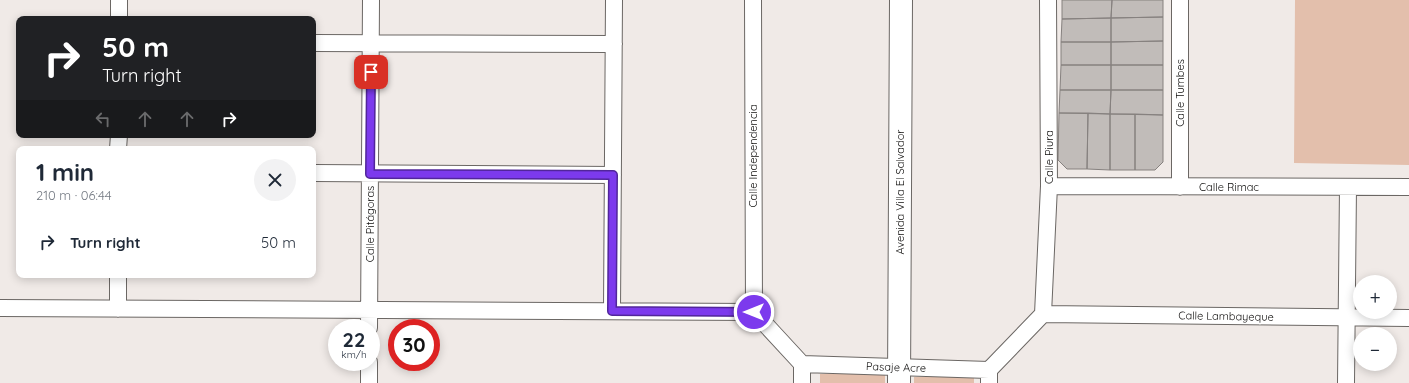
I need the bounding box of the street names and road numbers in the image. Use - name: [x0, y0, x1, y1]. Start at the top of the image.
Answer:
- street label: Calle Tumbes: [1173, 59, 1187, 127]
- street label: Calle Independencia: [746, 104, 760, 208]
- street label: Avenida Villa El Salvador: [893, 129, 907, 255]
- street label: Calle Piura: [1042, 130, 1056, 184]
- street label: Calle Rimac: [1199, 180, 1259, 194]
- street label: Calle Pitágoras: [363, 186, 377, 262]
- street label: Calle Lambayeque: [1178, 308, 1274, 324]
- street label: Pasaje Acre: [866, 359, 926, 375]

